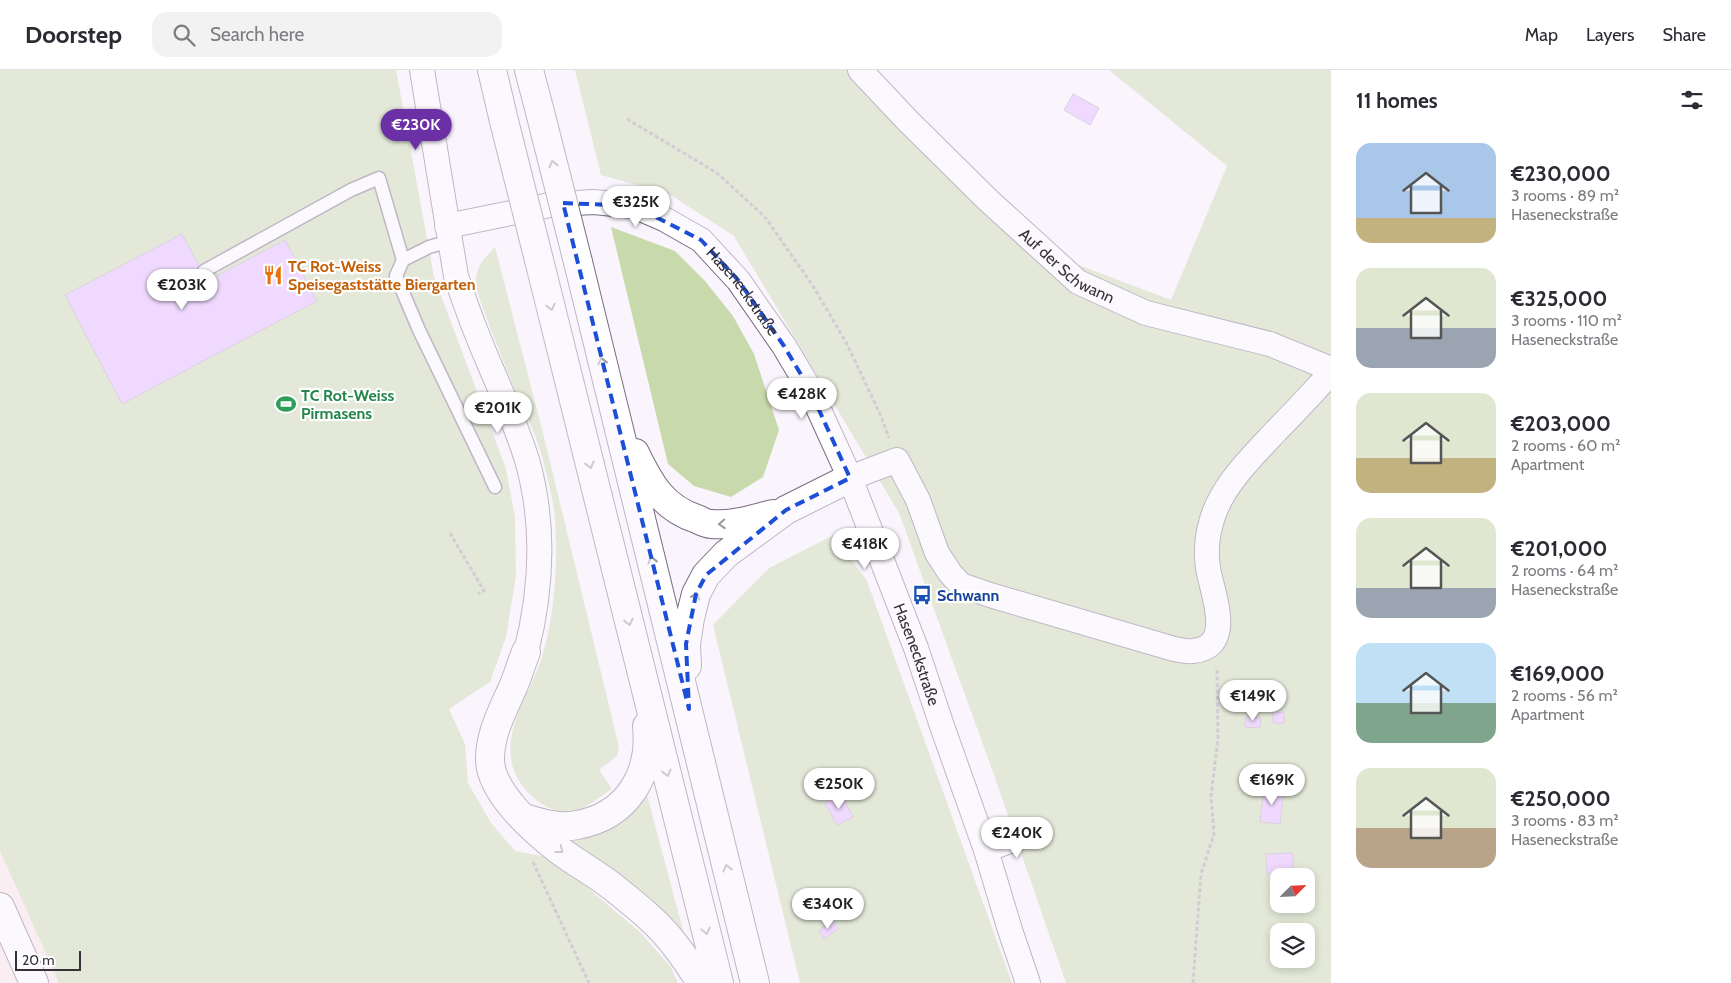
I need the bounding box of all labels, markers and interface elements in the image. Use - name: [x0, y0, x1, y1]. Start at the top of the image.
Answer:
- search box: [152, 12, 502, 57]
- text: Doorstep: [25, 20, 122, 49]
- icon: search: [170, 21, 198, 49]
- text: Search here: [210, 23, 304, 46]
- text: Map: [1525, 24, 1558, 46]
- text: Layers: [1586, 24, 1635, 46]
- text: Share: [1663, 24, 1706, 46]
- icon: filters: [1678, 86, 1706, 114]
- text: 11 homes: [1356, 88, 1438, 113]
- pin: €230K: [381, 108, 451, 151]
- text: €230K: [392, 115, 440, 134]
- one-way arrow: [548, 160, 559, 169]
- text: €230,000: [1511, 161, 1611, 186]
- icon: home: [1396, 163, 1456, 223]
- pin: €325K: [601, 186, 671, 228]
- text: 3 rooms · 89 m²: [1511, 186, 1619, 205]
- text: €325K: [613, 192, 659, 211]
- text: Haseneckstraße: [1511, 205, 1618, 224]
- street label: Auf der Schwann: [1016, 224, 1118, 307]
- street label: Haseneckstraße: [703, 243, 783, 339]
- place label: TC Rot-Weiss Speisegaststätte Biergarten: [288, 257, 476, 294]
- restaurant icon: TC Rot-Weiss Speisegaststätte Biergarten: [262, 264, 284, 286]
- pin: €203K: [147, 268, 217, 311]
- text: €203K: [158, 275, 206, 294]
- text: €325,000: [1511, 286, 1607, 311]
- icon: home: [1396, 288, 1456, 348]
- one-way arrow: [545, 302, 556, 311]
- text: 3 rooms · 110 m²: [1511, 311, 1622, 330]
- text: Haseneckstraße: [1511, 330, 1618, 349]
- one-way arrow: [597, 357, 608, 366]
- pin: €428K: [767, 378, 837, 420]
- text: €428K: [778, 384, 826, 403]
- place label: TC Rot-Weiss Pirmasens: [301, 386, 394, 423]
- pin: €201K: [463, 392, 533, 434]
- sports icon: TC Rot-Weiss Pirmasens: [275, 393, 297, 415]
- text: €201K: [475, 398, 521, 417]
- text: €203,000: [1511, 411, 1611, 436]
- icon: home: [1396, 413, 1456, 473]
- text: 2 rooms · 60 m²: [1511, 436, 1620, 455]
- text: Apartment: [1511, 455, 1584, 474]
- one-way arrow: [584, 460, 595, 469]
- one-way arrow: [717, 518, 725, 529]
- pin: €418K: [830, 528, 900, 570]
- text: €418K: [842, 534, 888, 553]
- text: €201,000: [1511, 536, 1607, 561]
- icon: home: [1396, 538, 1456, 598]
- one-way arrow: [647, 556, 658, 565]
- text: 2 rooms · 64 m²: [1511, 561, 1618, 580]
- text: Haseneckstraße: [1511, 580, 1618, 599]
- bus stop icon: Schwann: [911, 584, 933, 606]
- place label: Schwann: [937, 586, 999, 605]
- one-way arrow: [690, 593, 700, 601]
- street label: Haseneckstraße: [890, 600, 944, 708]
- one-way arrow: [623, 618, 634, 627]
- text: €169,000: [1511, 661, 1605, 686]
- icon: home: [1396, 663, 1456, 723]
- pin: €149K: [1218, 680, 1288, 722]
- text: €149K: [1230, 686, 1276, 705]
- text: 2 rooms · 56 m²: [1511, 686, 1618, 705]
- text: Apartment: [1511, 705, 1584, 724]
- pin: €169K: [1237, 764, 1307, 806]
- one-way arrow: [661, 768, 672, 777]
- pin: €250K: [804, 768, 874, 810]
- text: €169K: [1250, 770, 1294, 789]
- text: €250K: [815, 774, 863, 793]
- text: €250,000: [1511, 786, 1611, 811]
- icon: home: [1396, 788, 1456, 848]
- text: 3 rooms · 83 m²: [1511, 811, 1619, 830]
- pin: €240K: [982, 816, 1052, 859]
- text: €240K: [992, 823, 1042, 842]
- text: Haseneckstraße: [1511, 830, 1618, 849]
- one-way arrow: [554, 844, 563, 852]
- one-way arrow: [722, 863, 733, 872]
- north arrow: [1270, 868, 1315, 912]
- map controls: [1270, 868, 1315, 968]
- pin: €340K: [793, 888, 863, 930]
- text: €340K: [803, 894, 853, 913]
- button: layers: [1270, 923, 1315, 968]
- one-way arrow: [700, 926, 711, 935]
- scale bar: [15, 948, 81, 971]
- text: 20 m: [22, 951, 55, 969]

